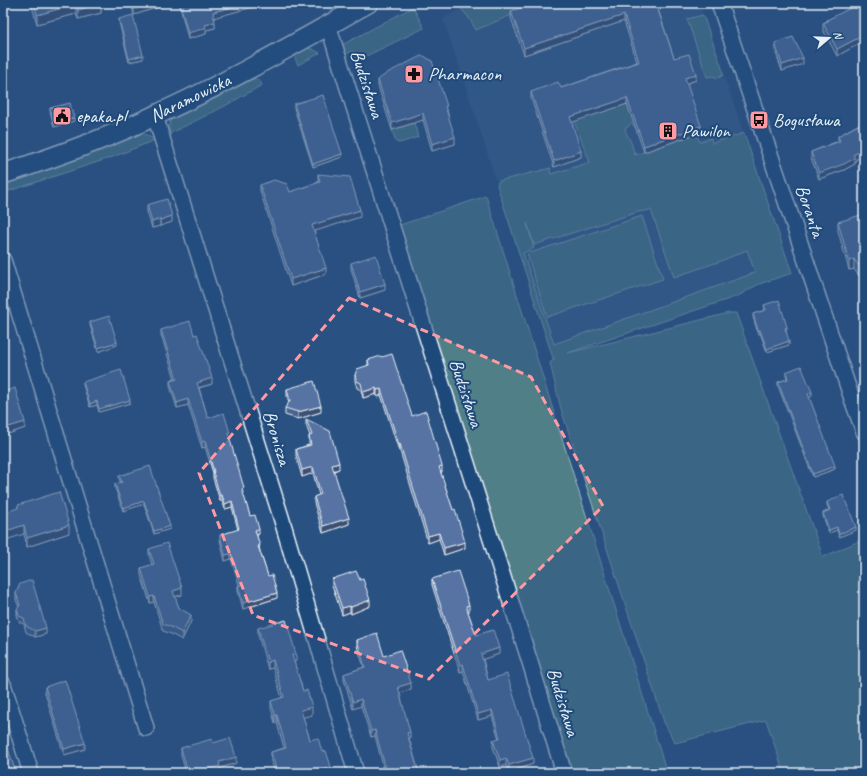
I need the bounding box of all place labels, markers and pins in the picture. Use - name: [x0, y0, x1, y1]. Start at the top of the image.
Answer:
- place label: Pharmacon: [428, 62, 502, 86]
- pharmacy icon: Pharmacon: [403, 63, 425, 85]
- place label: epaka.pl: [76, 104, 130, 128]
- public building icon: epaka.pl: [51, 105, 73, 127]
- place label: Bogusława: [773, 108, 841, 132]
- bus stop icon: Bogusława: [748, 109, 770, 131]
- place label: Pawilon: [682, 119, 731, 143]
- building icon: Pawilon: [657, 120, 679, 142]

